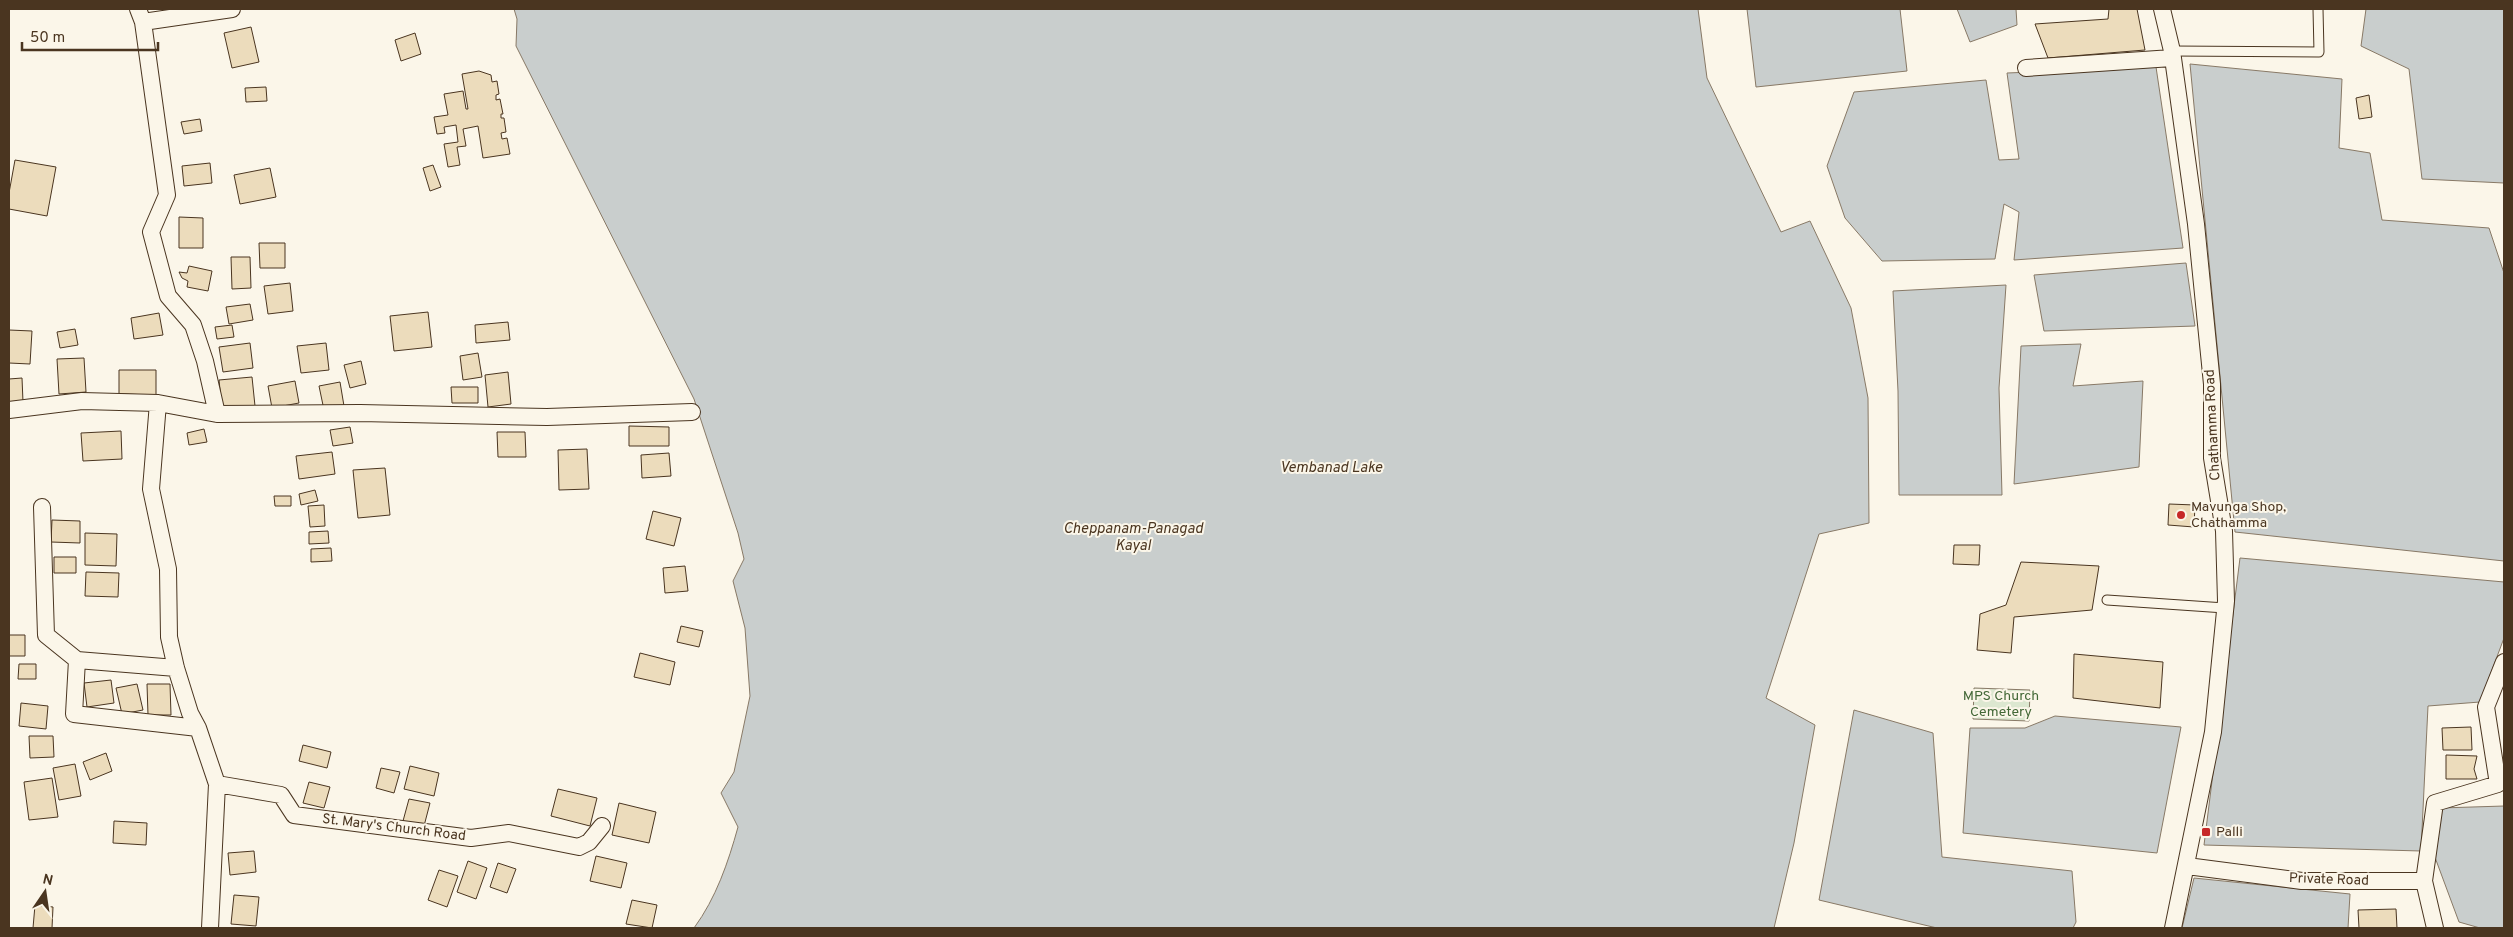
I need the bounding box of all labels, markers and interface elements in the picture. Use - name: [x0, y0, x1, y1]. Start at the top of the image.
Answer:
- scale bar: [22, 20, 159, 52]
- text: 50 m: [30, 29, 65, 48]
- street label: Chathamma Road: [2202, 369, 2224, 481]
- water label: Vembanad Lake: [1280, 459, 1382, 478]
- place label: Mavunga Shop, Chathamma: [2191, 499, 2286, 532]
- marker: Mavunga Shop, Chathamma: [2175, 509, 2187, 521]
- water label: Cheppanam-Panagad Kayal: [1063, 520, 1204, 556]
- park label: MPS Church Cemetery: [1963, 688, 2039, 721]
- street label: St. Mary's Church Road: [321, 811, 467, 845]
- place label: Palli: [2216, 824, 2243, 841]
- marker: Palli: [2200, 826, 2212, 838]
- north arrow: [20, 867, 70, 917]
- street label: Private Road: [2289, 870, 2369, 890]
- text: N: [41, 871, 54, 890]

